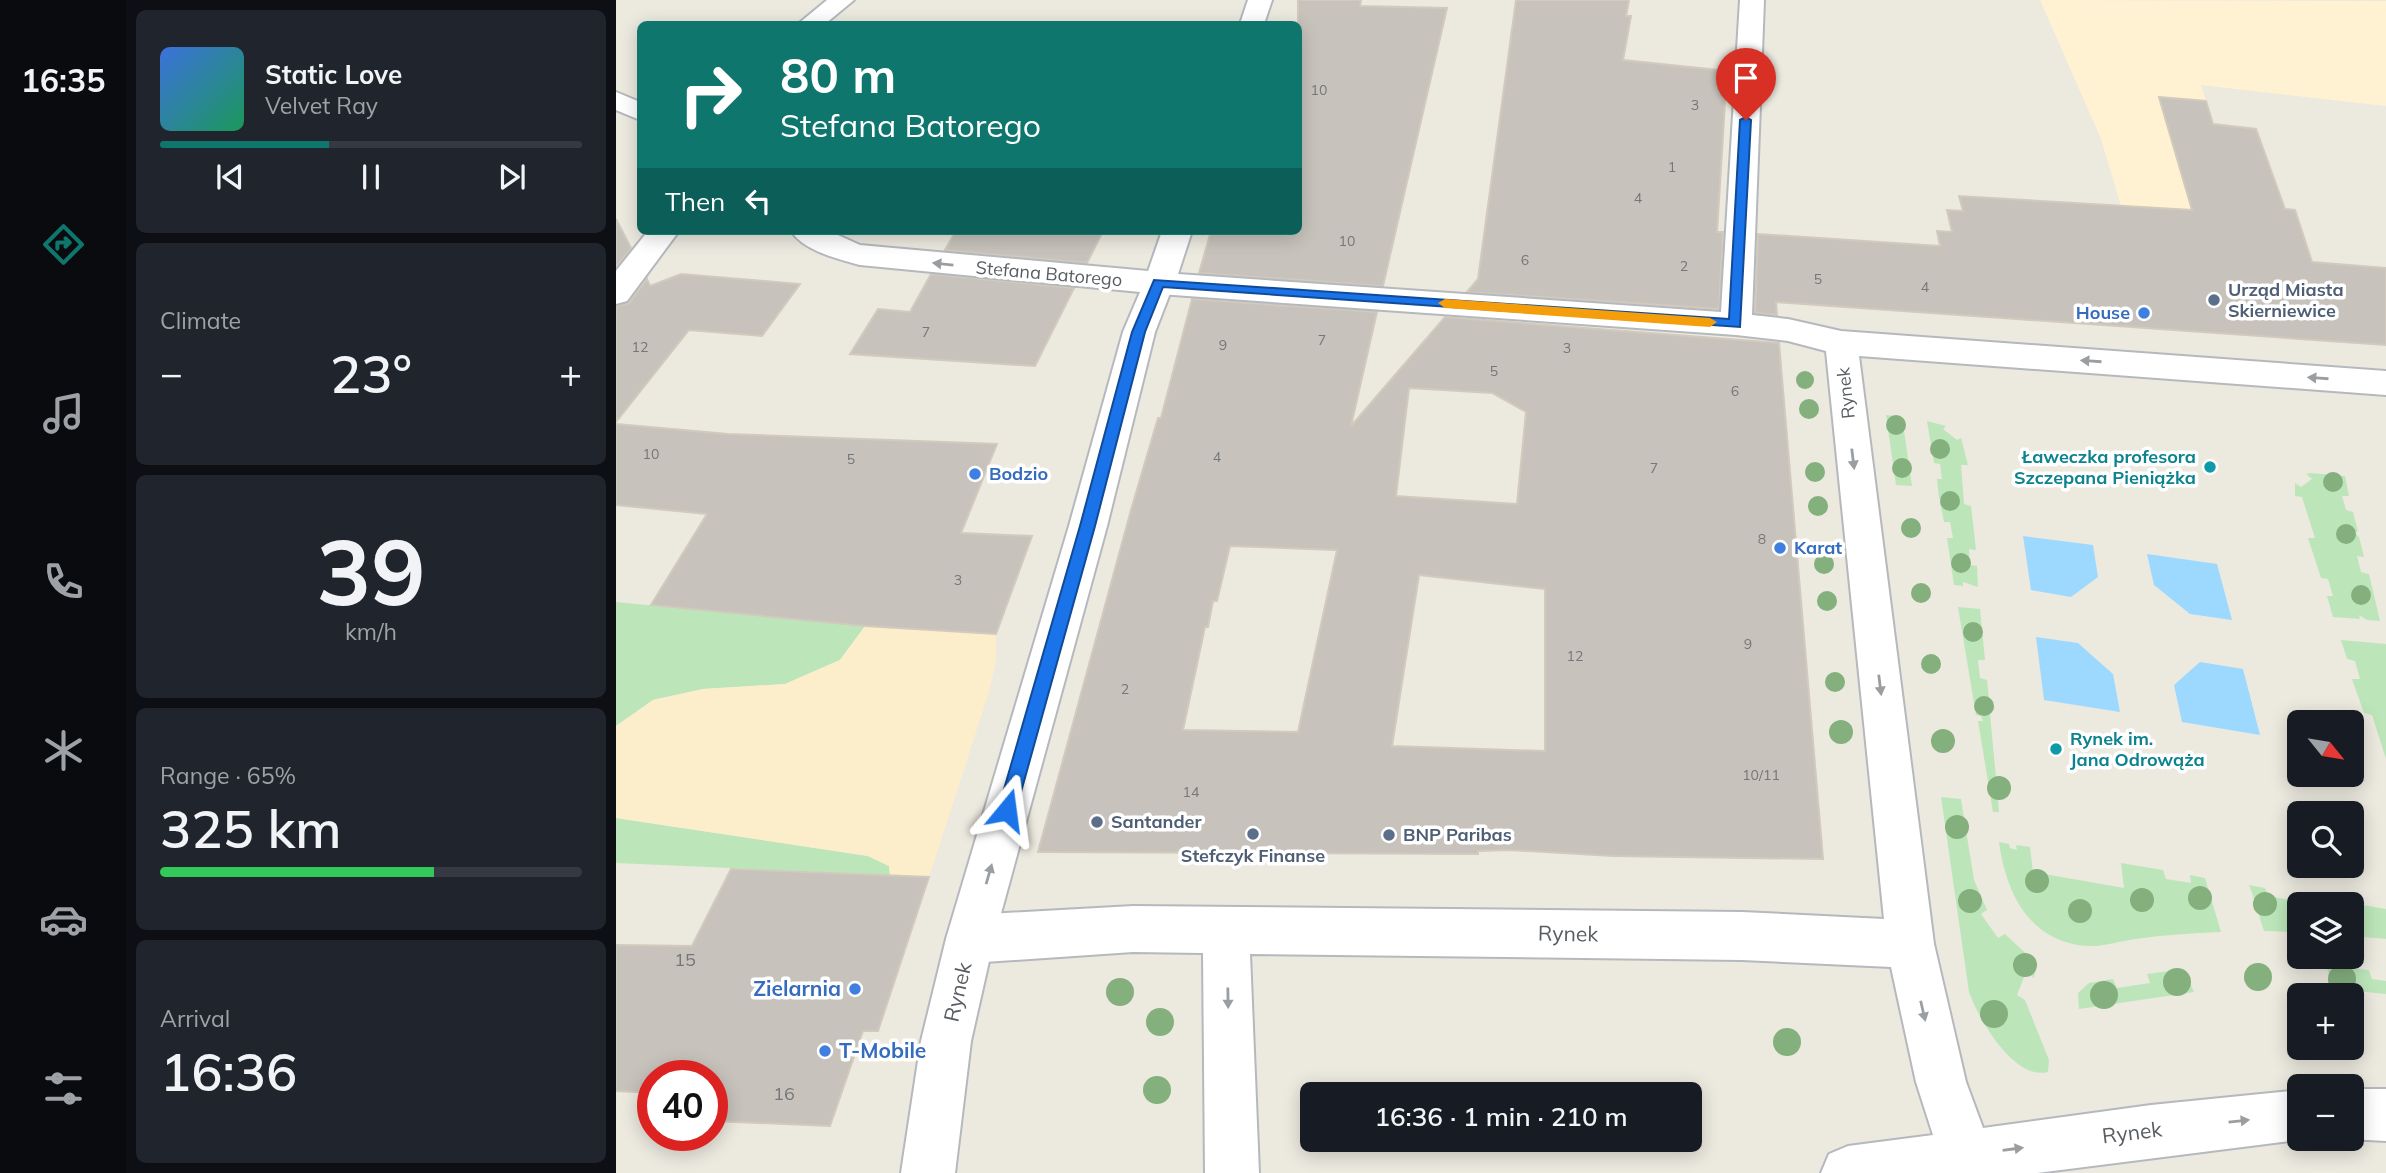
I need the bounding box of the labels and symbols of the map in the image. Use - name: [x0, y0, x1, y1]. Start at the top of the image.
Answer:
- pin: [1716, 48, 1776, 120]
- house number: 10: [1311, 81, 1327, 99]
- house number: 3: [1691, 96, 1699, 114]
- house number: 1: [1668, 158, 1676, 176]
- house number: 4: [1634, 189, 1643, 207]
- house number: 10: [1339, 232, 1355, 250]
- house number: 6: [1521, 251, 1529, 269]
- street label: Stefana Batorego: [975, 256, 1123, 291]
- house number: 2: [1680, 257, 1688, 275]
- one-way arrow: [932, 259, 954, 270]
- house number: 5: [1814, 270, 1822, 288]
- house number: 4: [1921, 278, 1930, 296]
- place label: Urząd Miasta Skierniewice: [2228, 278, 2344, 322]
- marker: Urząd Miasta Skierniewice: [2206, 292, 2222, 308]
- place label: House: [2076, 301, 2130, 324]
- marker: House: [2136, 305, 2152, 321]
- house number: 7: [922, 323, 930, 341]
- house number: 7: [1318, 331, 1326, 349]
- house number: 9: [1219, 336, 1227, 354]
- house number: 12: [632, 338, 648, 356]
- house number: 3: [1563, 339, 1571, 357]
- one-way arrow: [2080, 356, 2102, 367]
- house number: 5: [1490, 362, 1498, 380]
- street label: Rynek: [1831, 365, 1860, 420]
- one-way arrow: [2307, 372, 2329, 383]
- house number: 6: [1731, 382, 1739, 400]
- house number: 10: [643, 445, 659, 463]
- place label: Ławeczka profesora Szczepana Pieniążka: [2014, 445, 2196, 489]
- house number: 4: [1213, 448, 1222, 466]
- one-way arrow: [1847, 449, 1858, 471]
- house number: 5: [847, 450, 855, 468]
- house number: 7: [1650, 459, 1658, 477]
- marker: Ławeczka profesora Szczepana Pieniążka: [2202, 459, 2218, 475]
- place label: Bodzio: [989, 462, 1048, 485]
- marker: Bodzio: [967, 466, 983, 482]
- house number: 8: [1758, 530, 1766, 548]
- place label: Karat: [1794, 536, 1842, 559]
- marker: Karat: [1772, 540, 1788, 556]
- house number: 3: [954, 571, 962, 589]
- house number: 9: [1744, 635, 1752, 653]
- house number: 12: [1567, 647, 1583, 665]
- one-way arrow: [1874, 675, 1885, 697]
- house number: 2: [1121, 680, 1129, 698]
- north arrow: [2287, 710, 2364, 788]
- place label: Rynek im. Jana Odrowąża: [2070, 727, 2205, 771]
- marker: Rynek im. Jana Odrowąża: [2048, 741, 2064, 757]
- house number: 10/11: [1742, 766, 1780, 784]
- position arrow: [970, 773, 1044, 847]
- house number: 14: [1183, 783, 1200, 801]
- place label: Santander: [1111, 810, 1202, 833]
- marker: Santander: [1089, 814, 1105, 830]
- place label: BNP Paribas: [1403, 823, 1512, 846]
- marker: Stefczyk Finanse: [1245, 826, 1261, 842]
- marker: BNP Paribas: [1381, 827, 1397, 843]
- place label: Stefczyk Finanse: [1181, 844, 1325, 867]
- one-way arrow: [984, 863, 995, 885]
- street label: Rynek: [1538, 919, 1599, 947]
- house number: 15: [674, 948, 696, 971]
- street label: Rynek: [938, 959, 977, 1024]
- place label: Zielarnia: [753, 975, 841, 1001]
- marker: Zielarnia: [847, 981, 863, 997]
- one-way arrow: [1222, 988, 1234, 1010]
- one-way arrow: [1918, 1000, 1929, 1022]
- place label: T-Mobile: [839, 1037, 926, 1063]
- marker: T-Mobile: [817, 1043, 833, 1059]
- speed limit sign: 40: [637, 1060, 728, 1151]
- house number: 16: [773, 1082, 795, 1105]
- street label: Rynek: [2100, 1115, 2164, 1149]
- one-way arrow: [2228, 1115, 2250, 1126]
- one-way arrow: [2002, 1144, 2024, 1155]

